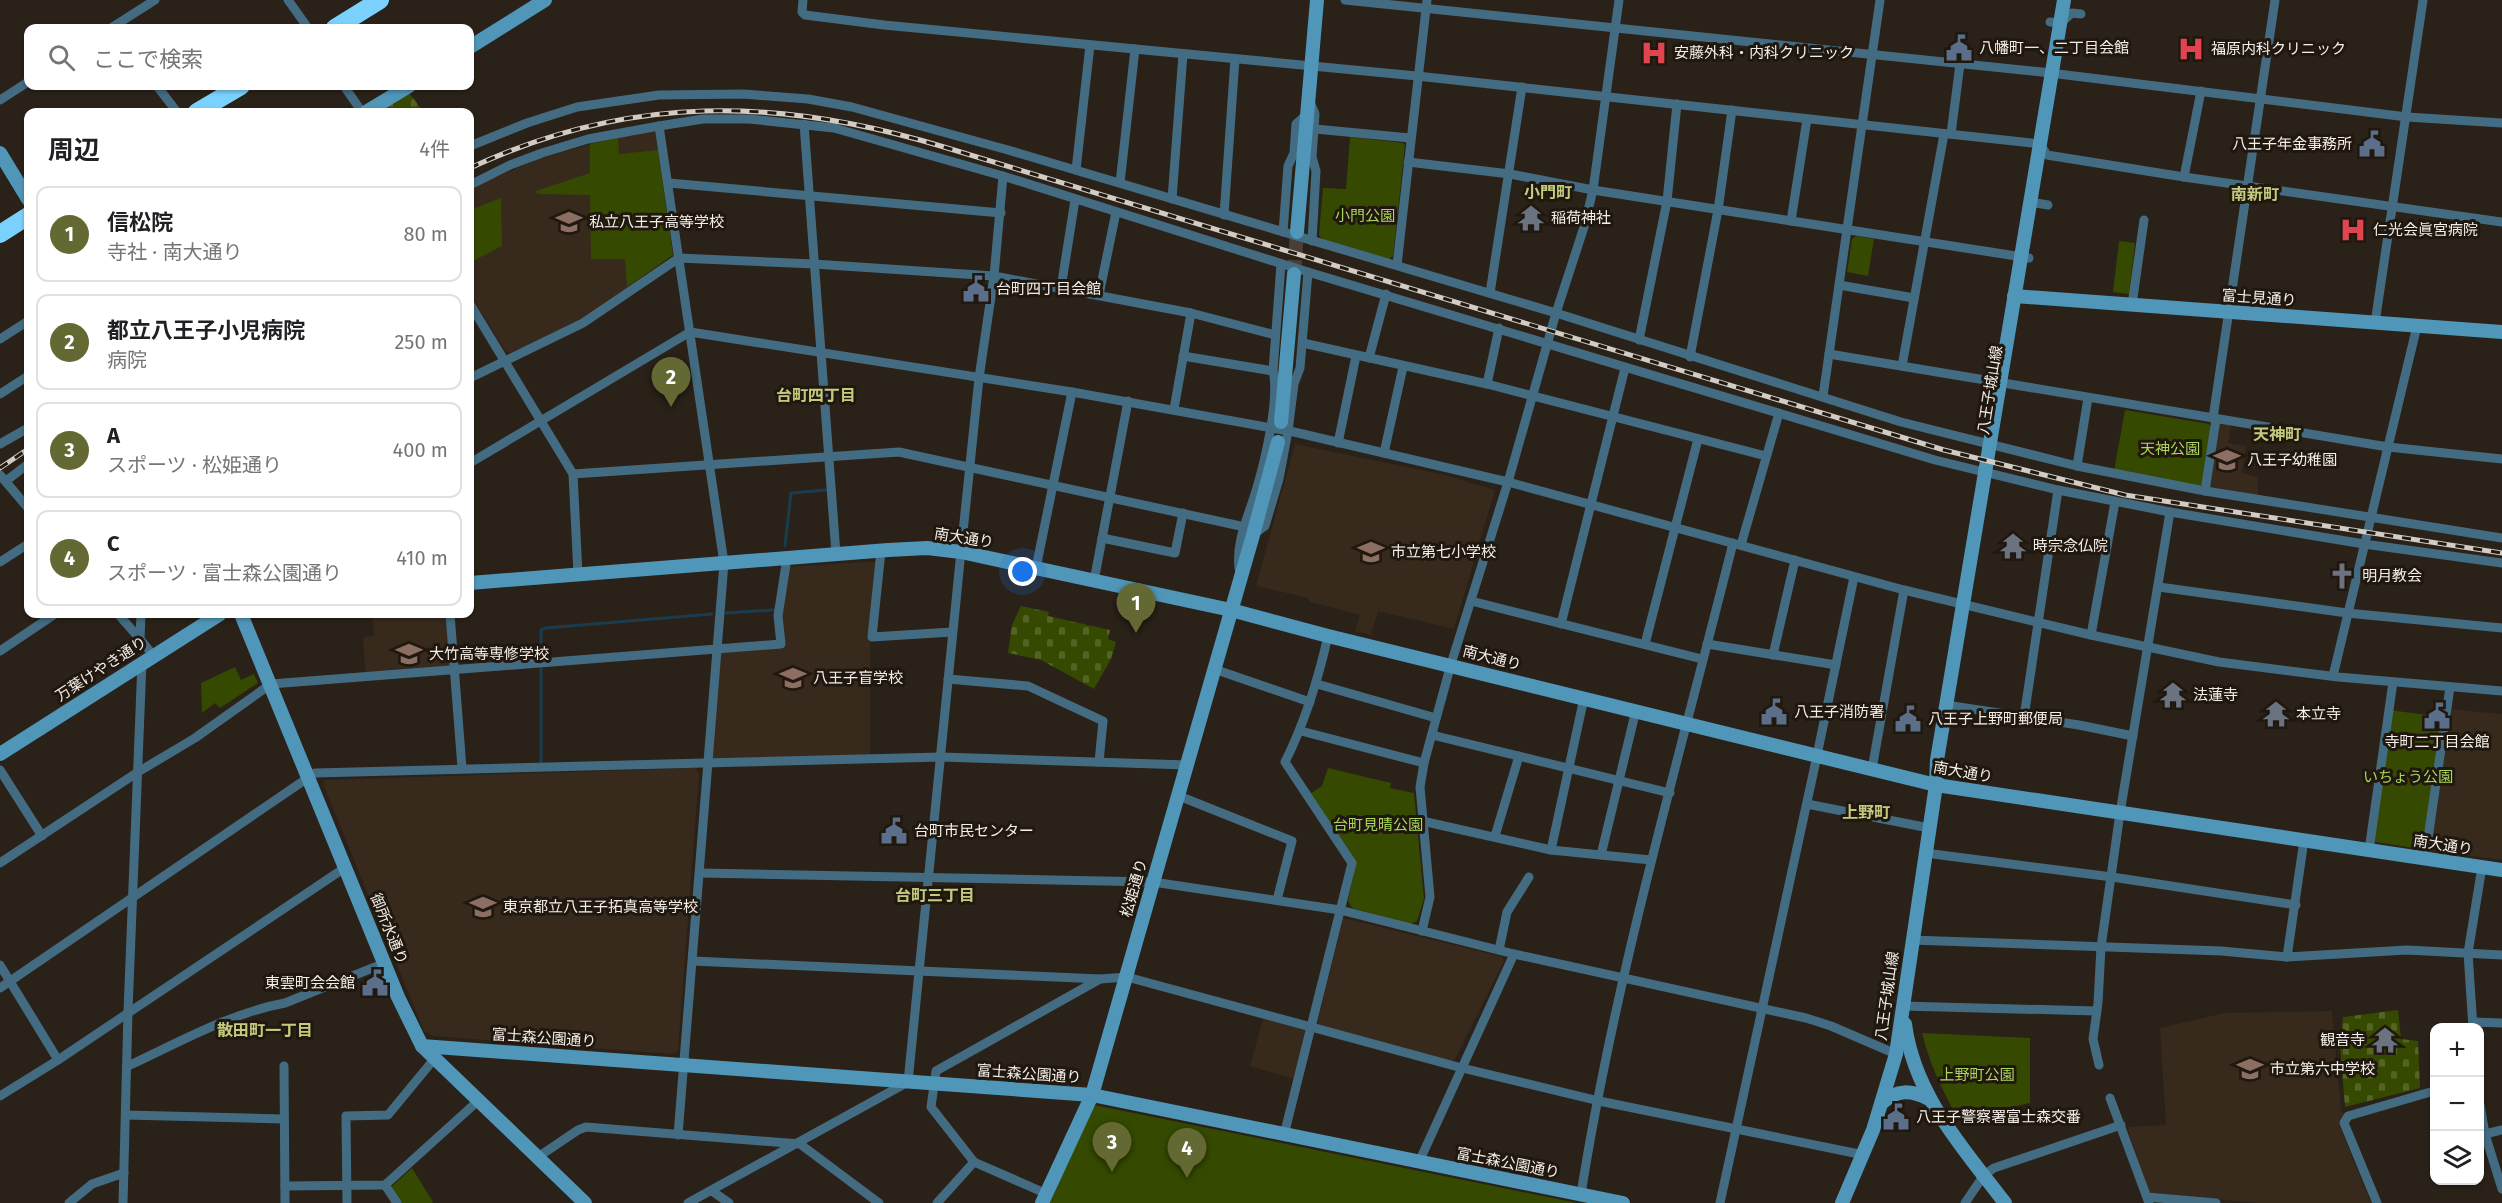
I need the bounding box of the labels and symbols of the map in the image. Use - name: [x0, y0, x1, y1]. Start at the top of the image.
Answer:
- public building icon: 八幡町一、二丁目会館: [1944, 33, 1974, 63]
- hospital icon: 福原内科クリニック: [2176, 34, 2206, 64]
- hospital icon: 安藤外科・内科クリニック: [1639, 38, 1669, 68]
- place label: 八幡町一、二丁目会館: [1979, 39, 2129, 57]
- place label: 福原内科クリニック: [2211, 40, 2346, 58]
- place label: 安藤外科・内科クリニック: [1674, 44, 1854, 62]
- public building icon: 八王子年金事務所: [2357, 129, 2387, 159]
- place label: 八王子年金事務所: [2232, 135, 2352, 153]
- district label: 小門町: [1524, 183, 1572, 202]
- district label: 南新町: [2231, 185, 2279, 204]
- temple icon: 稲荷神社: [1516, 203, 1546, 233]
- school or university icon: 私立八王子高等学校: [554, 207, 584, 237]
- park label: 小門公園: [1335, 207, 1395, 225]
- place label: 稲荷神社: [1551, 209, 1611, 227]
- place label: 私立八王子高等学校: [589, 213, 724, 231]
- hospital icon: 仁光会眞宮病院: [2338, 215, 2368, 245]
- place label: 仁光会眞宮病院: [2373, 221, 2478, 239]
- public building icon: 台町四丁目会館: [961, 274, 991, 304]
- place label: 台町四丁目会館: [996, 280, 1101, 298]
- street label: 富士見通り: [2221, 286, 2297, 310]
- street label: 八王子城山線: [1974, 344, 2006, 436]
- pin: 2: [652, 358, 690, 407]
- district label: 台町四丁目: [776, 386, 856, 405]
- district label: 天神町: [2253, 425, 2301, 444]
- park label: 天神公園: [2140, 440, 2200, 458]
- school or university icon: 八王子幼稚園: [2212, 445, 2242, 475]
- place label: 八王子幼稚園: [2247, 451, 2337, 469]
- street label: 南大通り: [933, 524, 995, 552]
- temple icon: 時宗念仏院: [1998, 531, 2028, 561]
- school or university icon: 市立第七小学校: [1356, 537, 1386, 567]
- place label: 時宗念仏院: [2033, 537, 2108, 555]
- place label: 市立第七小学校: [1391, 543, 1496, 561]
- your location: [1008, 557, 1037, 586]
- church icon: 明月教会: [2327, 561, 2357, 591]
- place label: 明月教会: [2362, 567, 2422, 585]
- pin: 1: [1116, 584, 1156, 633]
- street label: 万葉けやき通り: [52, 633, 150, 705]
- school or university icon: 大竹高等専修学校: [394, 639, 424, 669]
- street label: 南大通り: [1461, 642, 1523, 674]
- place label: 大竹高等専修学校: [429, 645, 549, 663]
- school or university icon: 八王子盲学校: [778, 663, 808, 693]
- place label: 八王子盲学校: [813, 669, 903, 687]
- temple icon: 法蓮寺: [2158, 680, 2188, 710]
- place label: 法蓮寺: [2193, 686, 2238, 704]
- public building icon: 八王子消防署: [1759, 697, 1789, 727]
- temple icon: 本立寺: [2261, 699, 2291, 729]
- public building icon: 寺町二丁目会館: [2422, 701, 2452, 731]
- place label: 八王子消防署: [1794, 703, 1884, 721]
- public building icon: 八王子上野町郵便局: [1893, 704, 1923, 734]
- place label: 本立寺: [2296, 705, 2341, 723]
- place label: 八王子上野町郵便局: [1928, 710, 2063, 728]
- place label: 寺町二丁目会館: [2384, 733, 2490, 751]
- street label: 南大通り: [1932, 758, 1994, 786]
- park label: いちょう公園: [2363, 768, 2453, 786]
- district label: 上野町: [1842, 803, 1890, 822]
- public building icon: 台町市民センター: [879, 816, 909, 846]
- park label: 台町見晴公園: [1333, 816, 1423, 834]
- place label: 台町市民センター: [914, 822, 1034, 840]
- street label: 南大通り: [2412, 831, 2474, 859]
- street label: 松姫通り: [1117, 857, 1151, 919]
- district label: 台町三丁目: [895, 886, 975, 905]
- street label: 御所水通り: [367, 891, 411, 967]
- school or university icon: 東京都立八王子拓真高等学校: [468, 892, 498, 922]
- place label: 東京都立八王子拓真高等学校: [503, 898, 698, 916]
- street label: 八王子城山線: [1872, 950, 1902, 1042]
- public building icon: 東雲町会会館: [360, 968, 390, 998]
- place label: 東雲町会会館: [265, 974, 355, 992]
- district label: 散田町一丁目: [217, 1021, 313, 1040]
- street label: 富士森公園通り: [491, 1025, 597, 1051]
- temple icon: 観音寺: [2370, 1025, 2400, 1055]
- place label: 観音寺: [2320, 1031, 2365, 1049]
- school or university icon: 市立第六中学校: [2235, 1054, 2265, 1084]
- place label: 市立第六中学校: [2270, 1060, 2375, 1078]
- street label: 富士森公園通り: [976, 1061, 1082, 1087]
- park label: 上野町公園: [1939, 1066, 2015, 1084]
- public building icon: 八王子警察署富士森交番: [1881, 1102, 1911, 1132]
- place label: 八王子警察署富士森交番: [1916, 1108, 2081, 1126]
- pin: 3: [1092, 1122, 1132, 1172]
- pin: 4: [1168, 1128, 1206, 1178]
- street label: 富士森公園通り: [1455, 1144, 1561, 1182]

